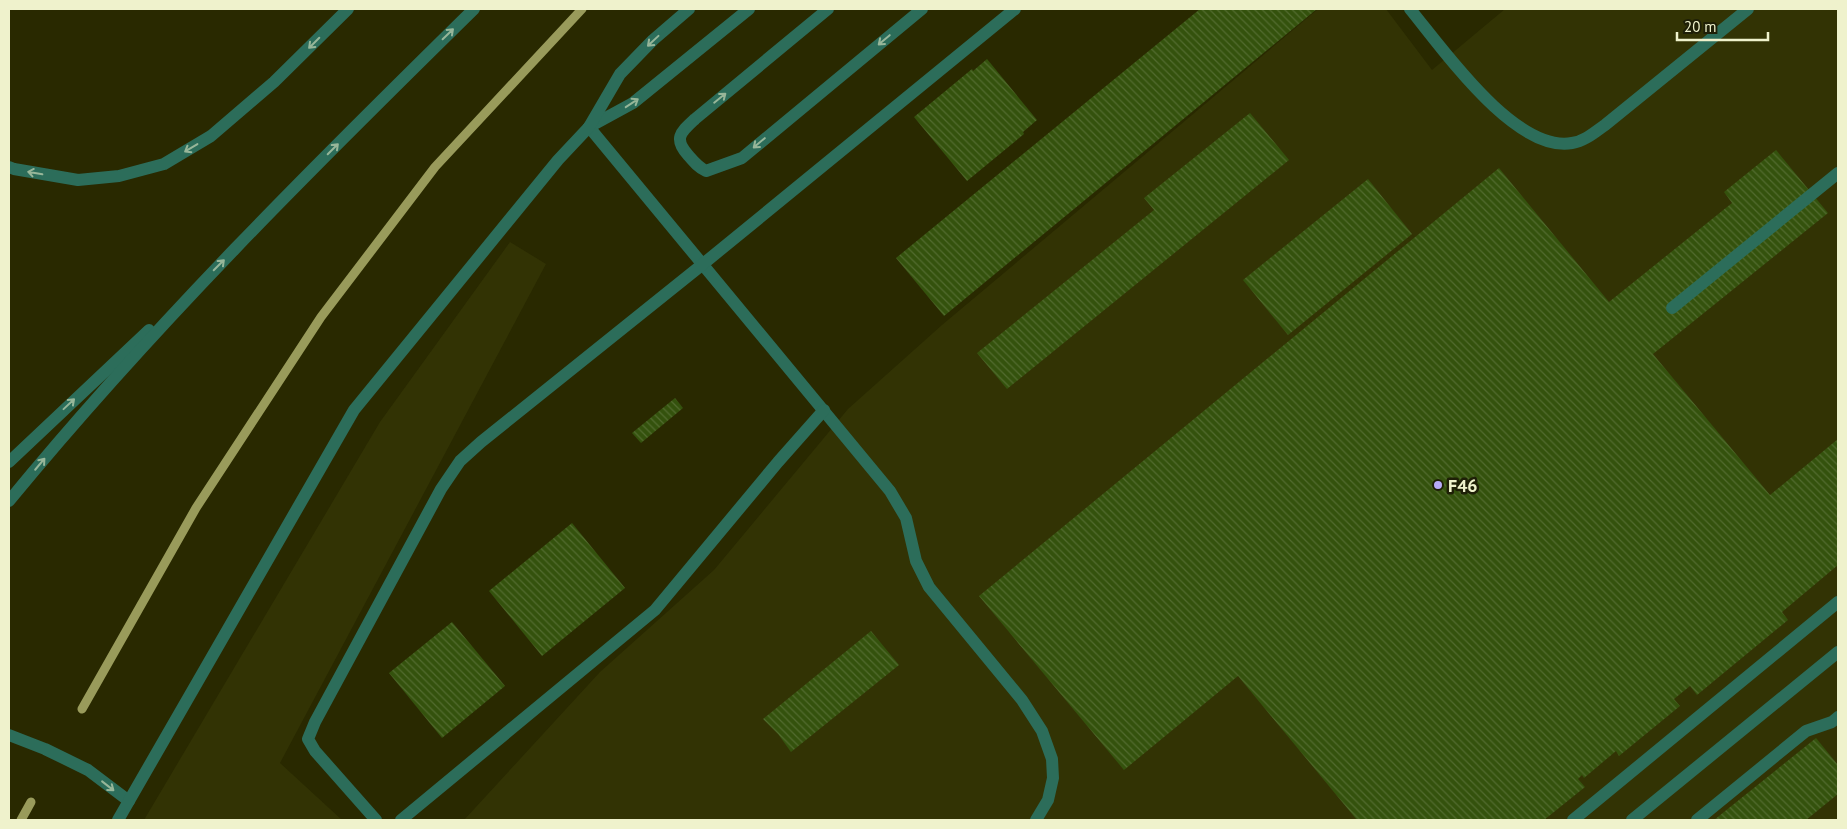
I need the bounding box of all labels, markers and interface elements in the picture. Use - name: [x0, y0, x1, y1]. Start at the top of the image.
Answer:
- scale bar: [1677, 10, 1768, 42]
- text: 20 m: [1684, 17, 1717, 36]
- one-way arrow: [442, 28, 454, 40]
- one-way arrow: [878, 34, 891, 45]
- one-way arrow: [646, 35, 659, 47]
- one-way arrow: [308, 37, 320, 49]
- one-way arrow: [713, 93, 726, 104]
- one-way arrow: [624, 98, 638, 108]
- one-way arrow: [753, 138, 766, 149]
- one-way arrow: [327, 143, 339, 156]
- one-way arrow: [184, 144, 198, 154]
- one-way arrow: [27, 167, 43, 177]
- one-way arrow: [213, 259, 225, 271]
- one-way arrow: [63, 398, 76, 410]
- one-way arrow: [34, 457, 45, 470]
- place label: F46: [1448, 474, 1478, 497]
- marker: F46: [1432, 479, 1444, 491]
- one-way arrow: [101, 780, 114, 791]

